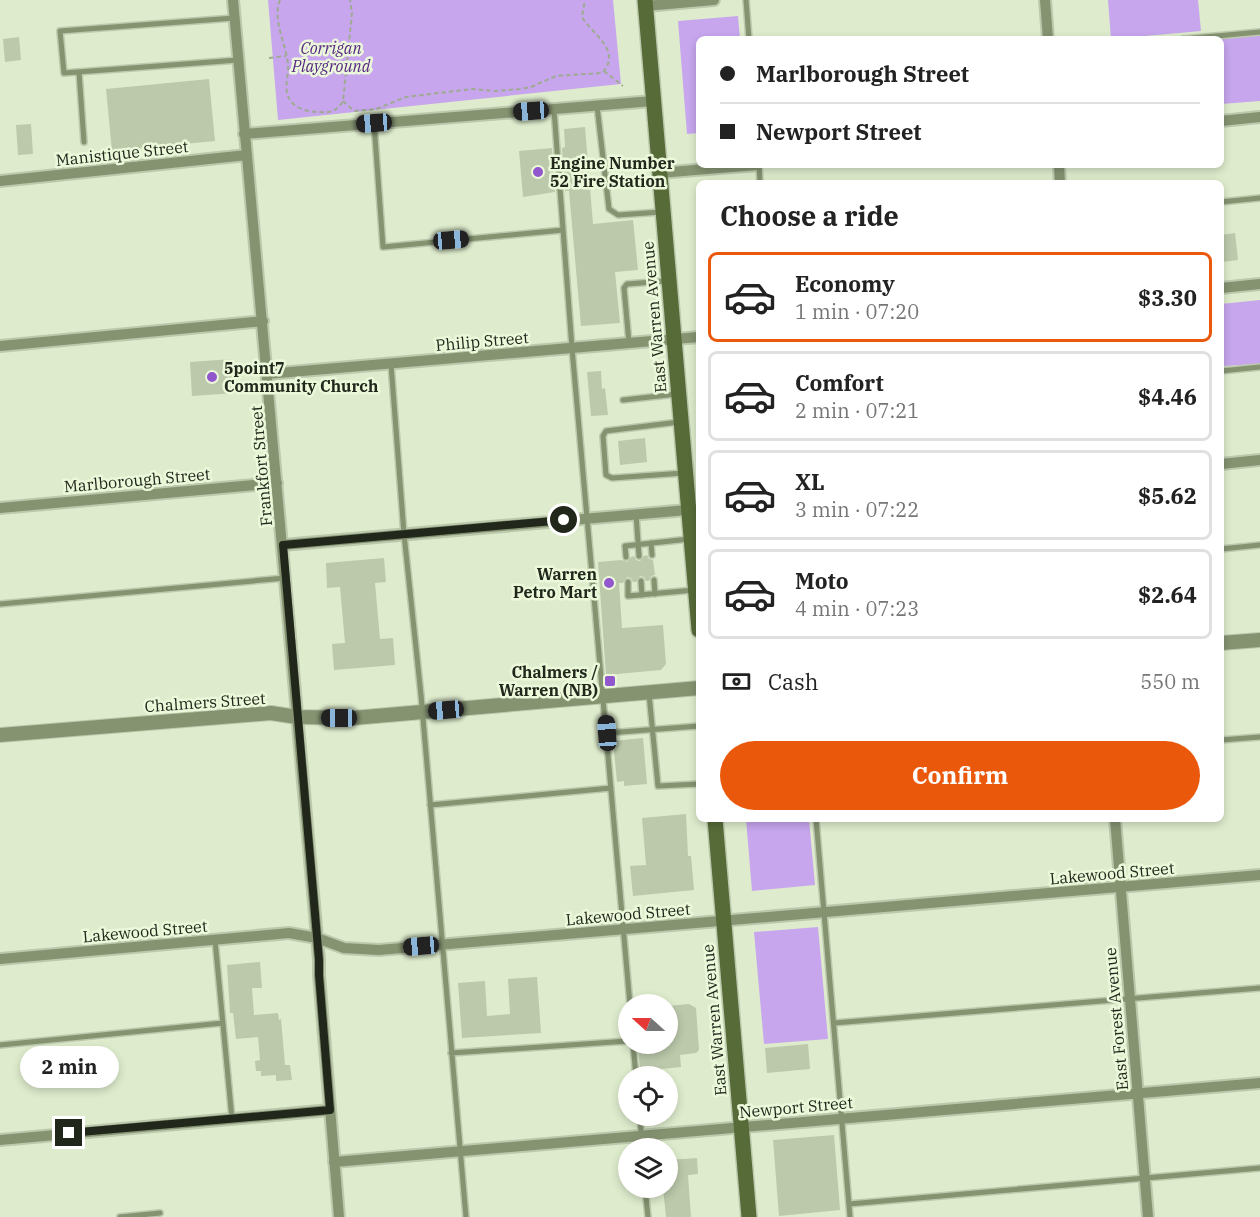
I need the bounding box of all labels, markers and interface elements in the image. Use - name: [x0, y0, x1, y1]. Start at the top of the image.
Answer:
- park label: Corrigan Playground: [291, 38, 371, 76]
- text: Marlborough Street: [756, 59, 969, 88]
- car: [512, 101, 550, 121]
- car: [355, 113, 393, 133]
- text: Newport Street: [756, 117, 922, 146]
- street label: Manistique Street: [55, 136, 190, 170]
- place label: Engine Number 52 Fire Station: [550, 153, 675, 191]
- marker: Engine Number 52 Fire Station: [531, 165, 545, 179]
- text: Choose a ride: [720, 198, 899, 233]
- car: [432, 229, 470, 251]
- street label: East Warren Avenue: [637, 240, 671, 394]
- text: Economy: [795, 269, 895, 298]
- icon: car: [723, 270, 777, 324]
- text: $3.30: [1138, 283, 1197, 312]
- text: 1 min · 07:20: [795, 298, 919, 325]
- street label: Philip Street: [435, 327, 530, 355]
- place label: 5point7 Community Church: [224, 358, 378, 396]
- text: Comfort: [795, 368, 884, 397]
- icon: car: [723, 369, 777, 423]
- marker: 5point7 Community Church: [205, 370, 219, 384]
- text: $4.46: [1138, 382, 1197, 411]
- text: 2 min · 07:21: [795, 397, 919, 424]
- street label: Frankfort Street: [246, 405, 276, 527]
- street label: Marlborough Street: [63, 464, 211, 496]
- text: XL: [795, 467, 825, 496]
- icon: car: [723, 468, 777, 522]
- text: $5.62: [1138, 481, 1197, 510]
- text: 3 min · 07:22: [795, 496, 919, 523]
- route start: [550, 506, 577, 533]
- place label: Warren Petro Mart: [513, 564, 597, 602]
- text: Moto: [795, 566, 849, 595]
- icon: car: [723, 567, 777, 621]
- marker: Warren Petro Mart: [602, 576, 616, 590]
- text: $2.64: [1138, 580, 1197, 609]
- text: 4 min · 07:23: [795, 595, 919, 622]
- place label: Chalmers / Warren (NB): [499, 662, 598, 700]
- icon: cash: [720, 665, 753, 698]
- text: Cash: [768, 667, 819, 696]
- text: 550 m: [1140, 668, 1200, 695]
- marker: Chalmers / Warren (NB): [603, 674, 617, 688]
- street label: Chalmers Street: [144, 688, 267, 716]
- car: [427, 699, 465, 721]
- car: [321, 709, 357, 727]
- car: [597, 714, 617, 752]
- button: Confirm: [720, 741, 1200, 810]
- street label: Lakewood Street: [1049, 858, 1175, 888]
- street label: Lakewood Street: [565, 899, 691, 929]
- street label: Lakewood Street: [82, 916, 208, 946]
- car: [402, 935, 440, 957]
- street label: East Warren Avenue: [697, 943, 731, 1097]
- street label: East Forest Avenue: [1100, 947, 1132, 1091]
- north arrow: [618, 994, 678, 1054]
- map controls: [618, 994, 678, 1198]
- callout: 2 min: [20, 1046, 118, 1088]
- text: 2 min: [42, 1053, 98, 1080]
- button: locate: [618, 1066, 678, 1126]
- street label: Newport Street: [738, 1092, 854, 1122]
- route end: [55, 1119, 82, 1146]
- button: layers: [618, 1138, 678, 1198]

